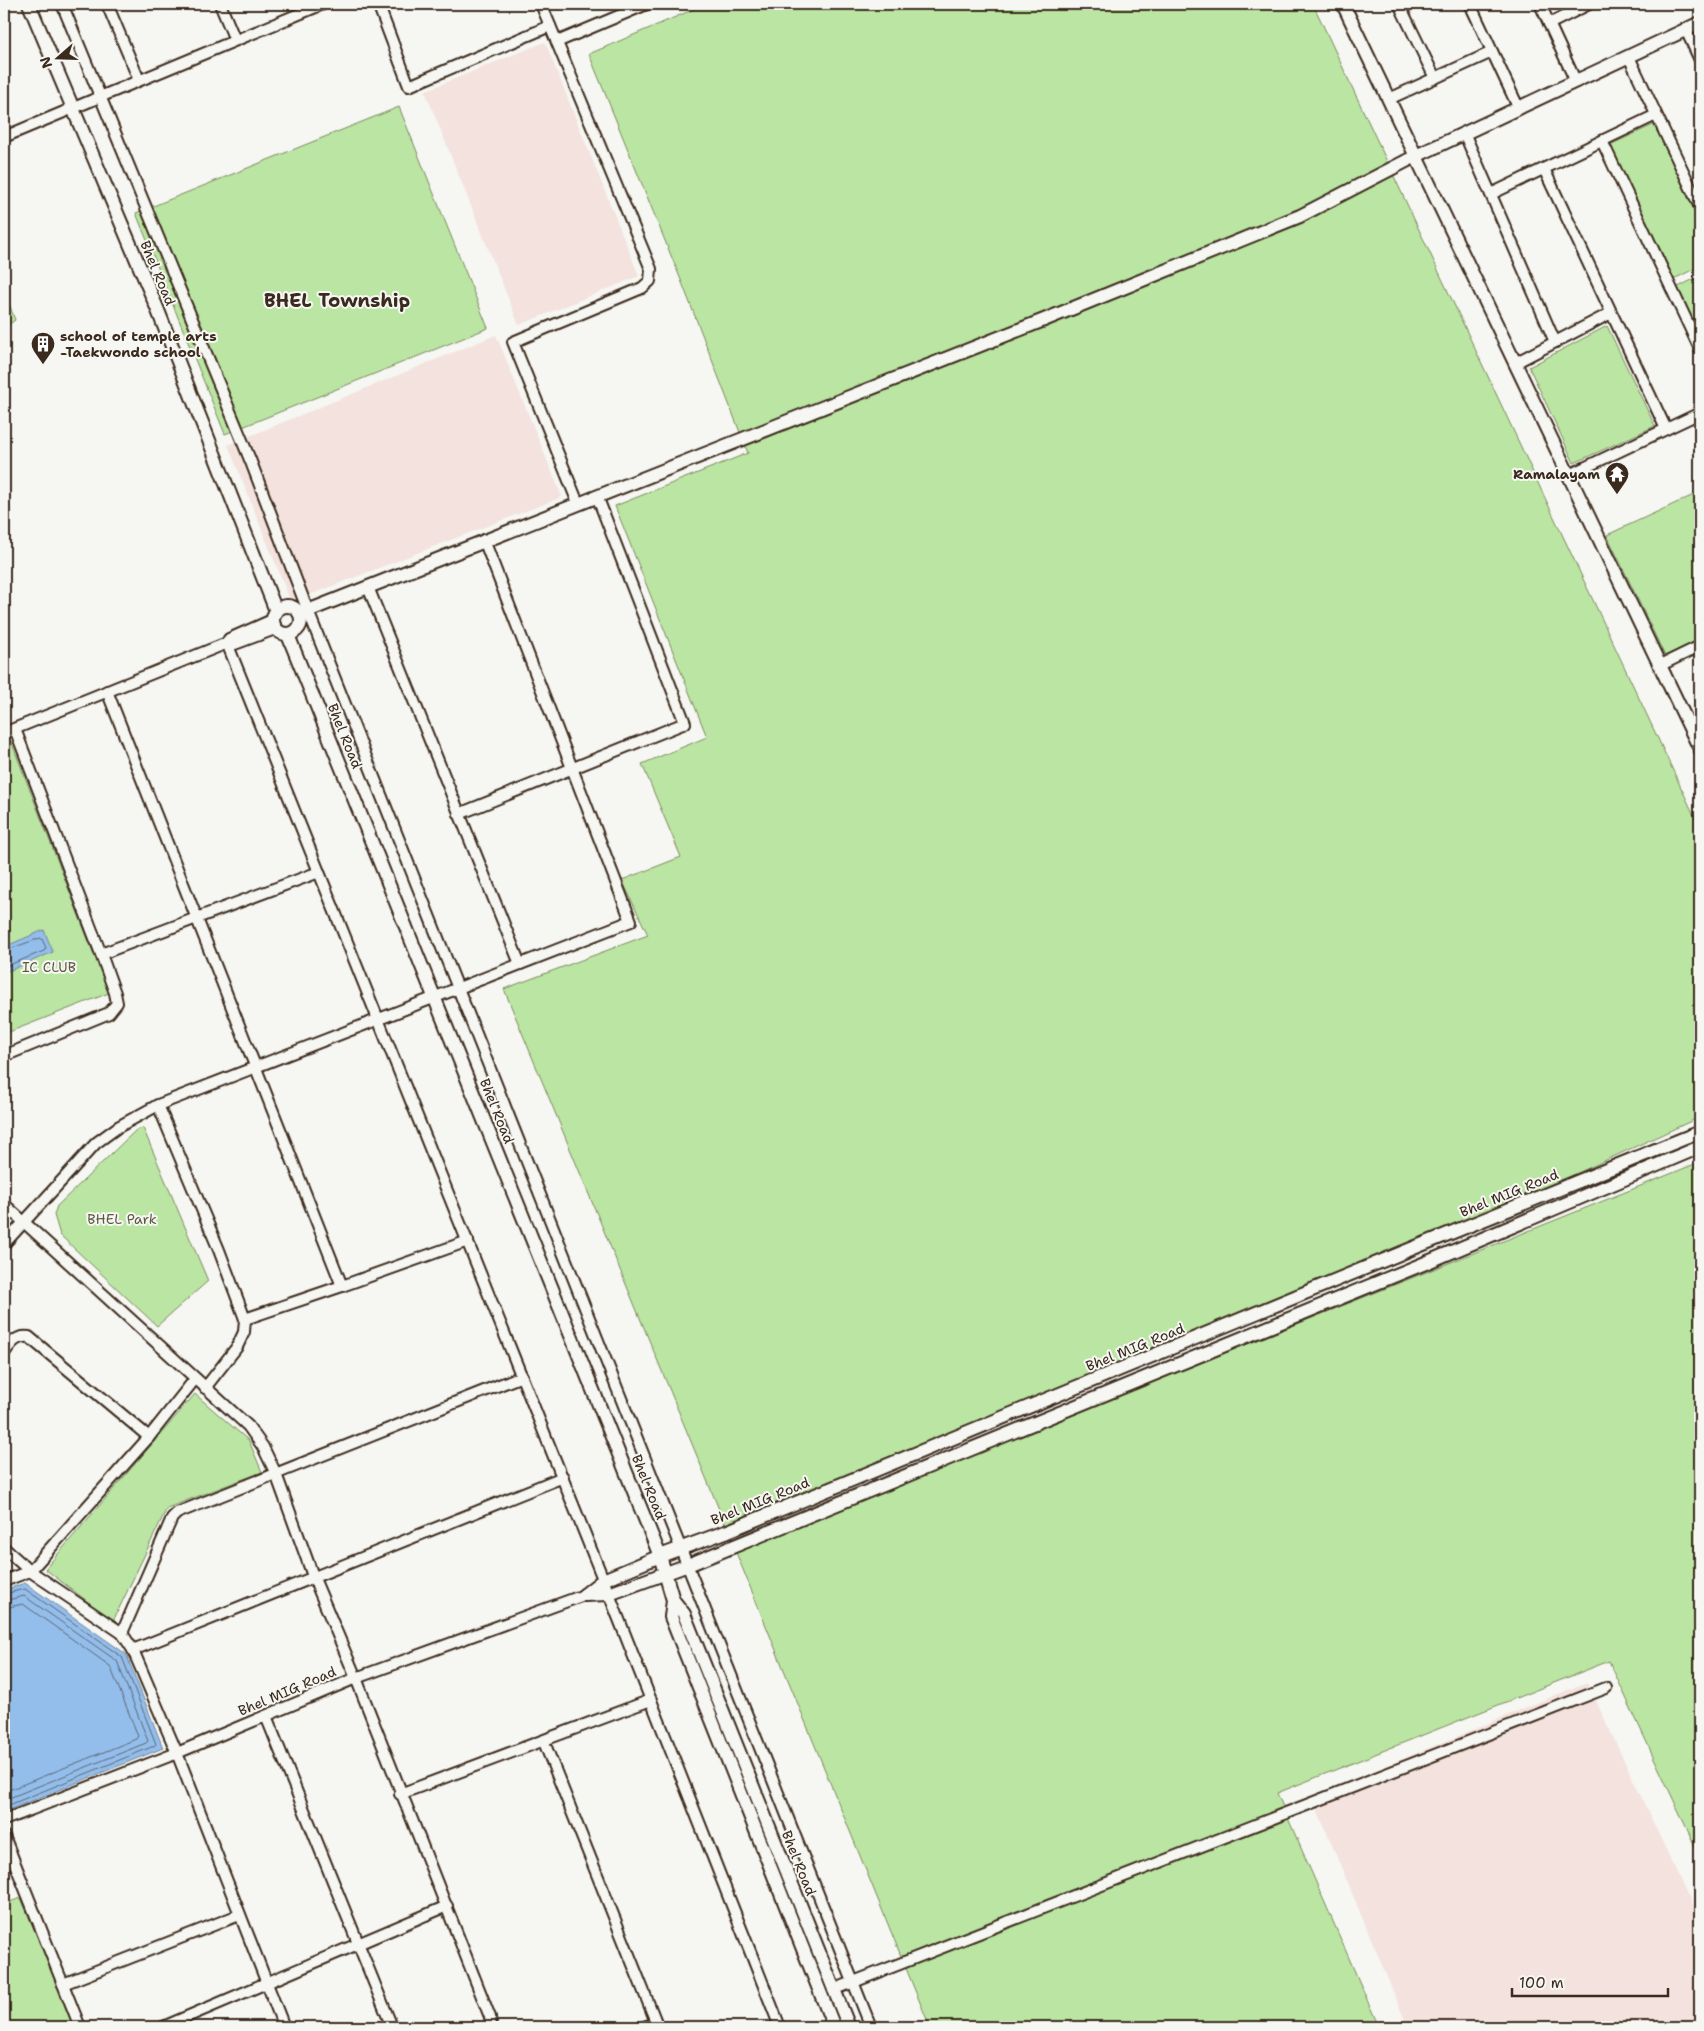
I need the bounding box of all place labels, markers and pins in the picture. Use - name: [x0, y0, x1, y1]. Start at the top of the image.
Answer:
- place label: school of temple arts -Taekwondo school: [60, 327, 217, 361]
- building icon: school of temple arts -Taekwondo school: [30, 331, 56, 365]
- temple icon: Ramalayam: [1604, 461, 1630, 495]
- place label: Ramalayam: [1513, 465, 1600, 483]

